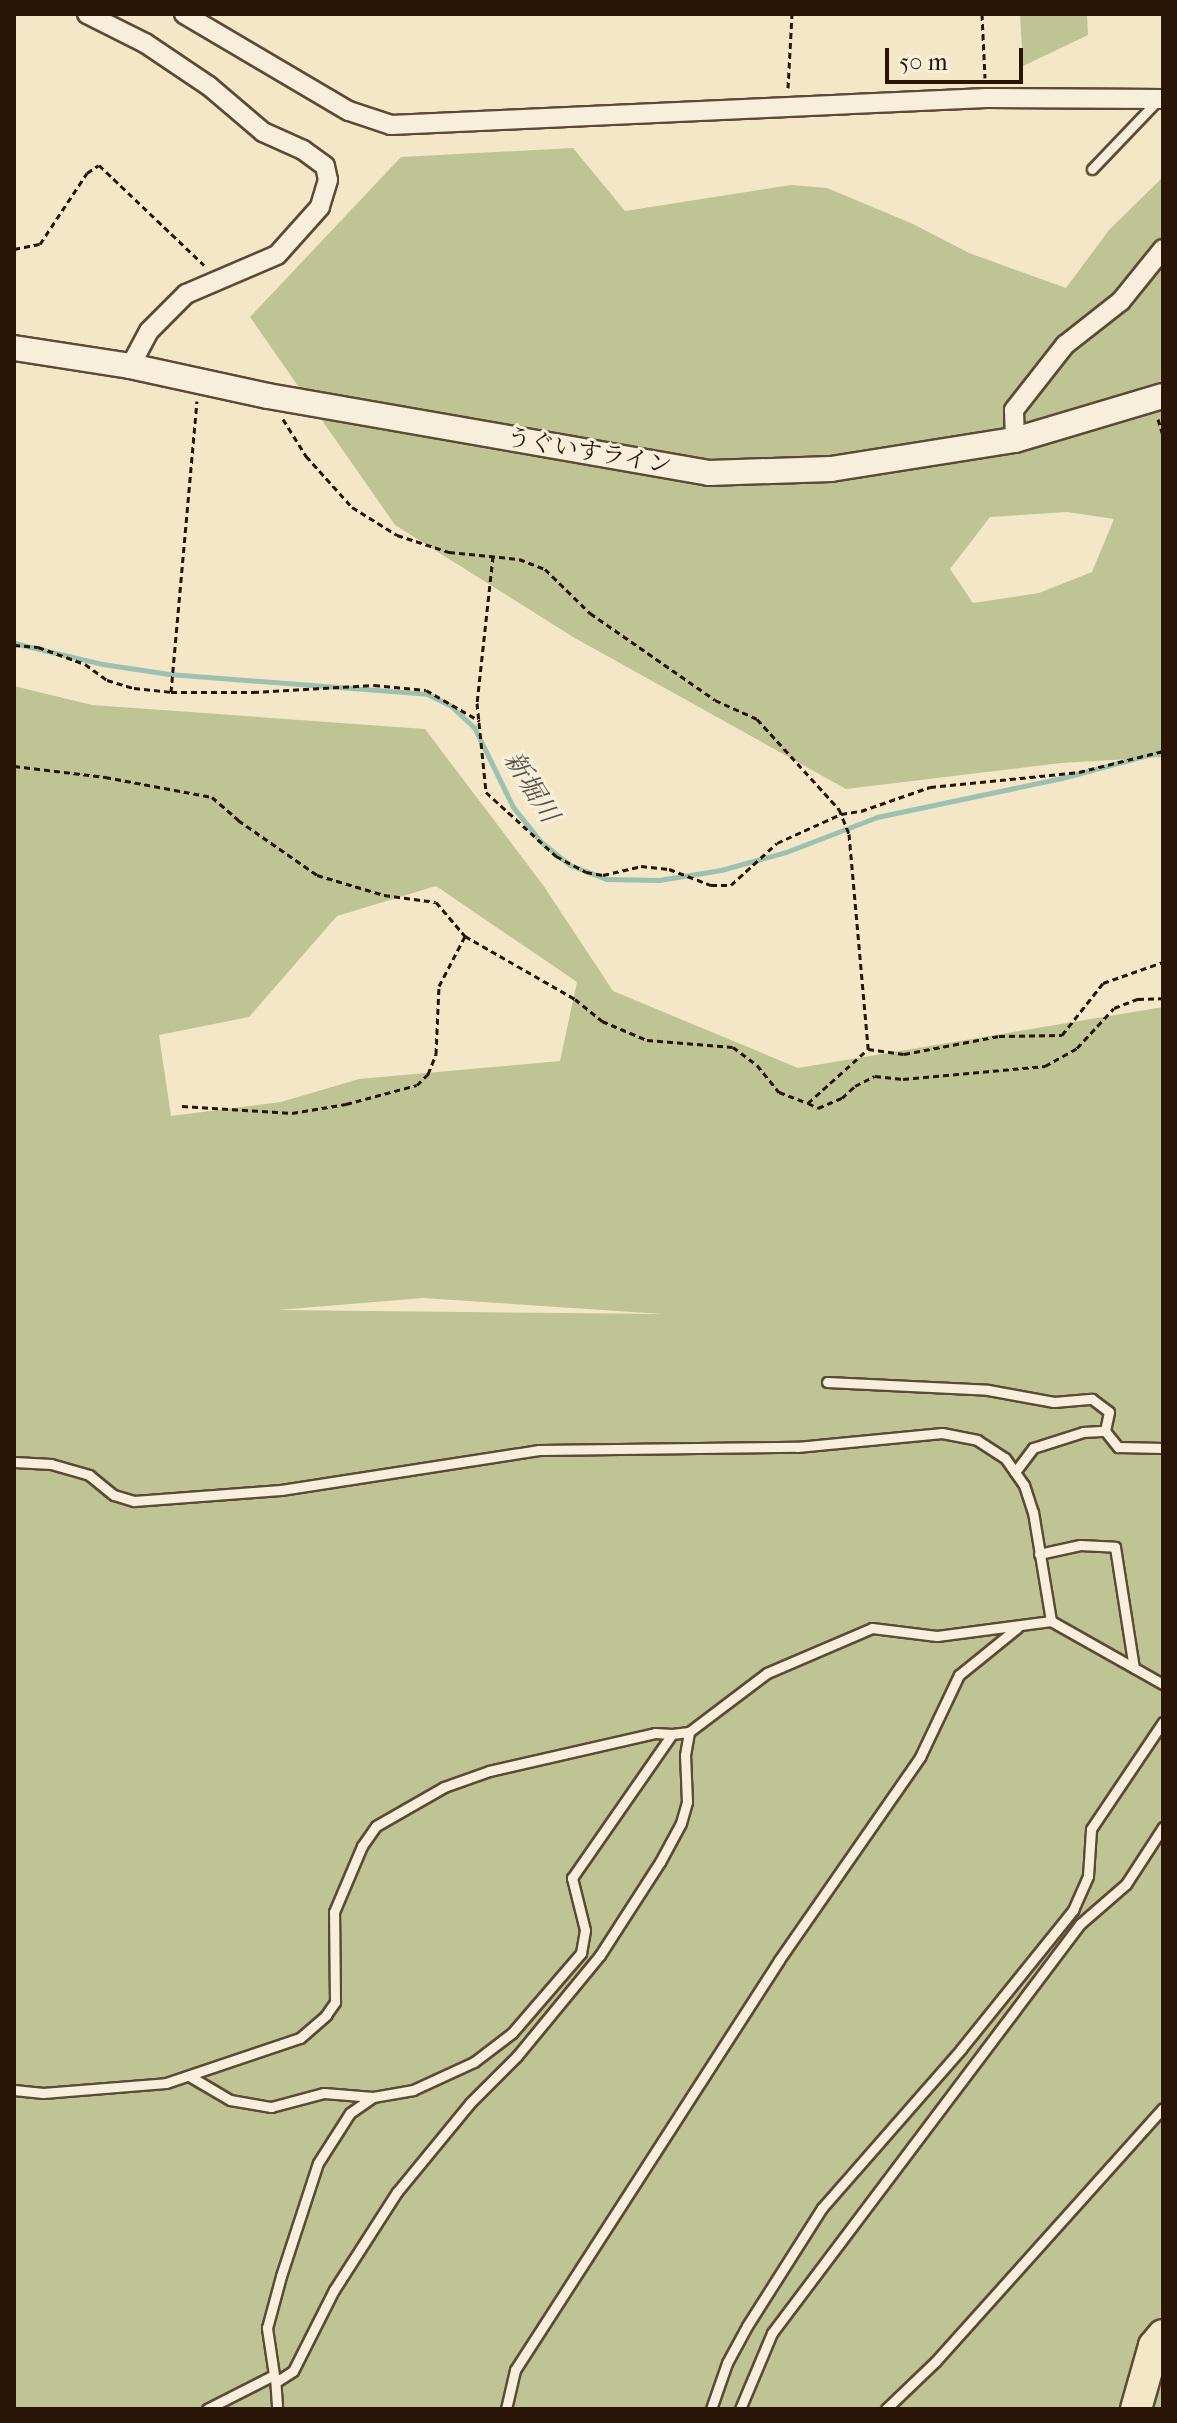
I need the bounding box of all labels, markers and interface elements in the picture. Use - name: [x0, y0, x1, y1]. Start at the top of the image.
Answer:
- scale bar: [889, 32, 1027, 82]
- text: 50 m: [899, 48, 948, 76]
- street label: うぐいすライン: [504, 423, 674, 481]
- water label: 新堀川: [497, 746, 565, 828]

